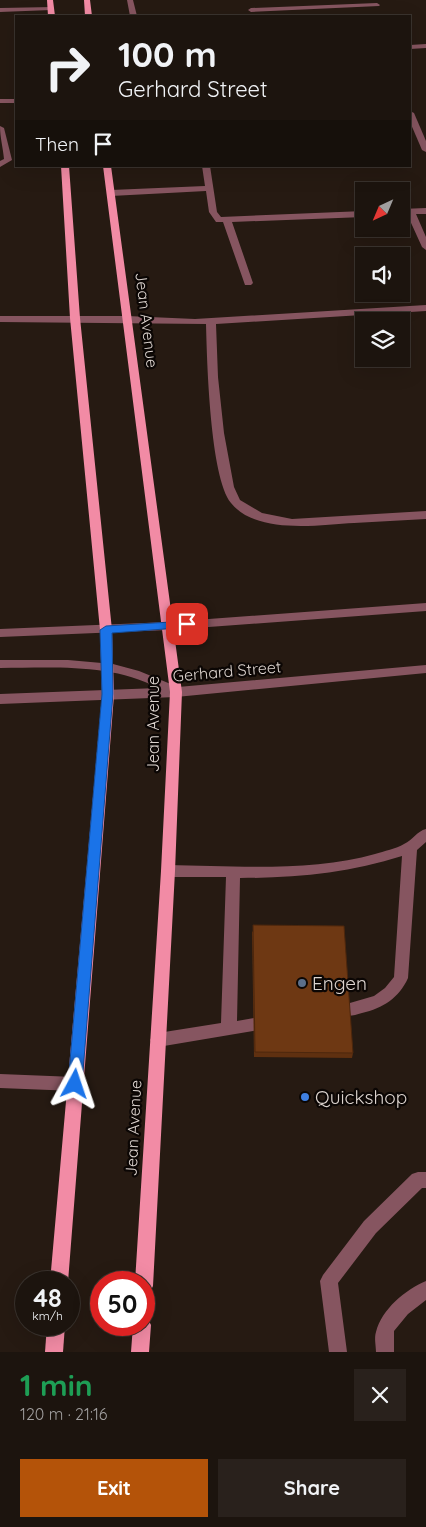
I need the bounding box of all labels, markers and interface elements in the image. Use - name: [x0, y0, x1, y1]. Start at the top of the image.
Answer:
- text: 100 m: [118, 32, 217, 76]
- icon: right: [35, 35, 100, 100]
- text: Gerhard Street: [118, 75, 267, 103]
- icon: arrive: [89, 130, 117, 158]
- text: Then: [35, 132, 79, 156]
- north arrow: [355, 182, 410, 238]
- map controls: [355, 182, 410, 367]
- button: sound: [355, 247, 410, 302]
- street label: Jean Avenue: [131, 271, 163, 369]
- button: layers: [355, 312, 410, 367]
- pin: [166, 603, 208, 645]
- icon: arrive: [173, 610, 201, 638]
- street label: Gerhard Street: [172, 656, 282, 686]
- street label: Jean Avenue: [143, 676, 163, 772]
- place label: Engen: [312, 971, 367, 995]
- marker: Engen: [296, 977, 308, 989]
- position arrow: [48, 1057, 100, 1109]
- street label: Jean Avenue: [120, 1079, 146, 1177]
- place label: Quickshop: [315, 1085, 407, 1109]
- marker: Quickshop: [299, 1091, 311, 1103]
- speed limit sign: 50: [90, 1271, 155, 1336]
- text: 48: [33, 1282, 62, 1313]
- text: km/h: [32, 1308, 63, 1323]
- text: 1 min: [20, 1366, 93, 1404]
- button: close: [354, 1369, 406, 1421]
- text: 120 m · 21:16: [20, 1404, 107, 1424]
- button: Exit: [20, 1459, 208, 1517]
- button: Share: [218, 1459, 406, 1517]

